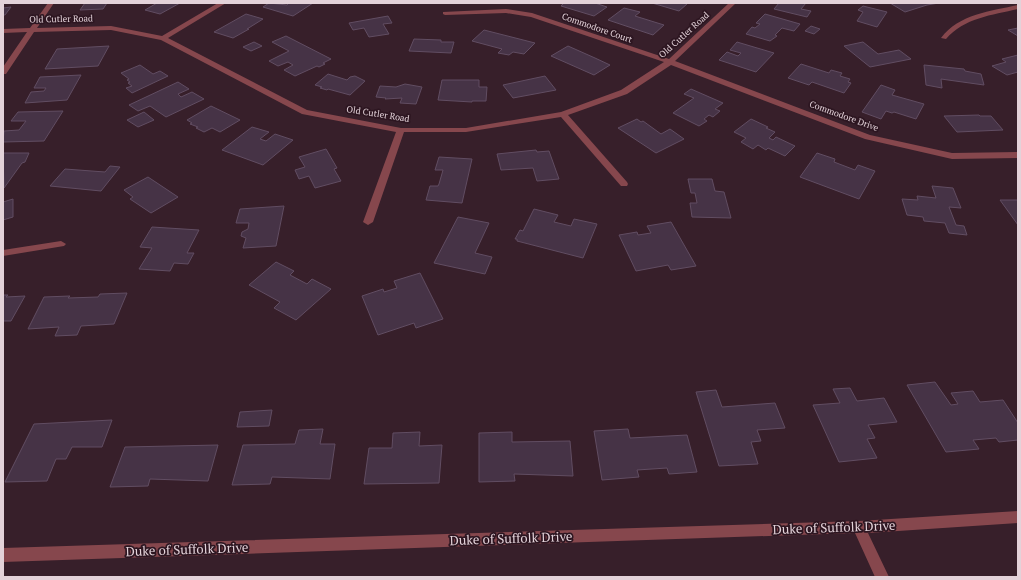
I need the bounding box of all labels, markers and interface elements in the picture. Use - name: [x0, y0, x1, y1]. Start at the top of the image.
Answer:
- street label: Old Cutler Road: [656, 9, 712, 61]
- street label: Commodore Court: [560, 10, 634, 46]
- street label: Old Cutler Road: [29, 12, 93, 26]
- street label: Commodore Drive: [808, 98, 881, 134]
- street label: Old Cutler Road: [346, 103, 410, 125]
- street label: Duke of Suffolk Drive: [772, 516, 896, 538]
- street label: Duke of Suffolk Drive: [449, 527, 573, 549]
- street label: Duke of Suffolk Drive: [125, 538, 249, 560]

